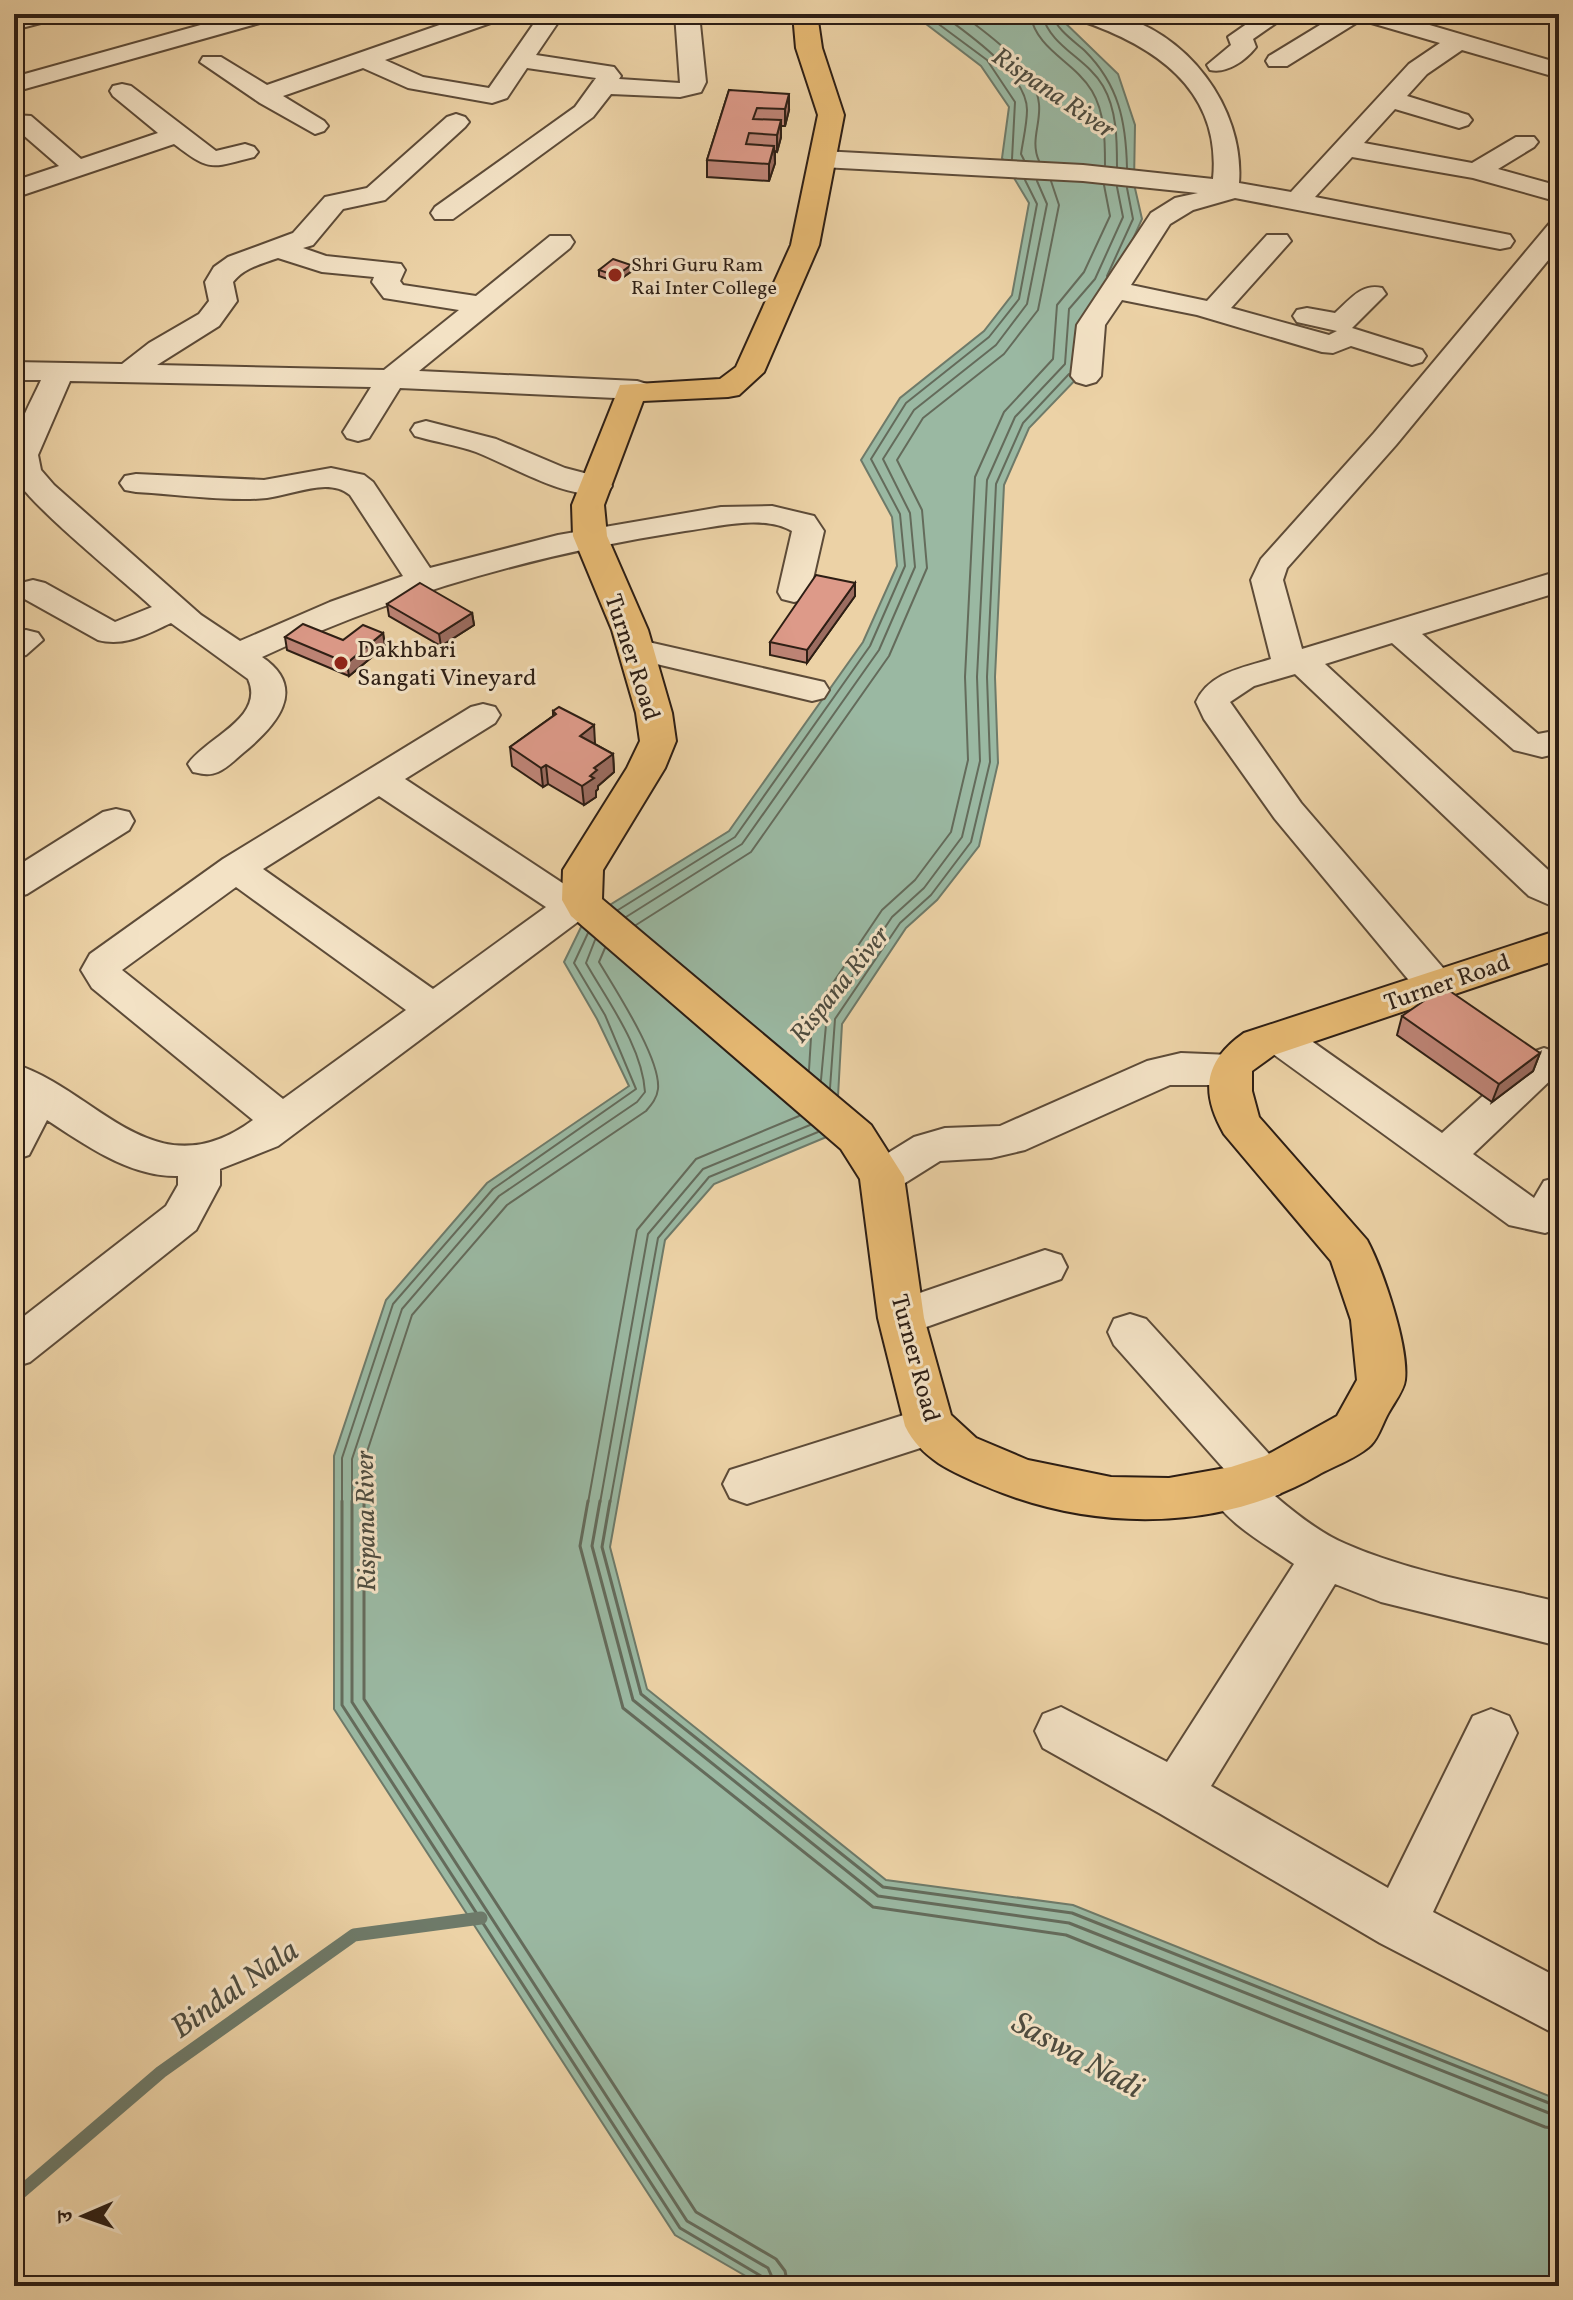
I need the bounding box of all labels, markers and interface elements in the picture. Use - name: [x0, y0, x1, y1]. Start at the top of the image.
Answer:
- water label: Rispana River: [984, 39, 1122, 148]
- place label: Shri Guru Ram Rai Inter College: [631, 252, 777, 303]
- marker: Shri Guru Ram Rai Inter College: [606, 266, 624, 284]
- street label: Turner Road: [595, 590, 668, 725]
- place label: Dakhbari Sangati Vineyard: [357, 634, 537, 696]
- marker: Dakhbari Sangati Vineyard: [332, 654, 350, 672]
- water label: Rispana River: [782, 919, 899, 1051]
- street label: Turner Road: [1380, 946, 1515, 1021]
- street label: Turner Road: [881, 1291, 947, 1426]
- water label: Rispana River: [348, 1450, 386, 1592]
- water label: Bindal Nala: [163, 1930, 309, 2051]
- water label: Saswa Nadi: [1003, 2003, 1151, 2111]
- north arrow: [44, 2176, 124, 2256]
- text: उ: [51, 2209, 82, 2225]

